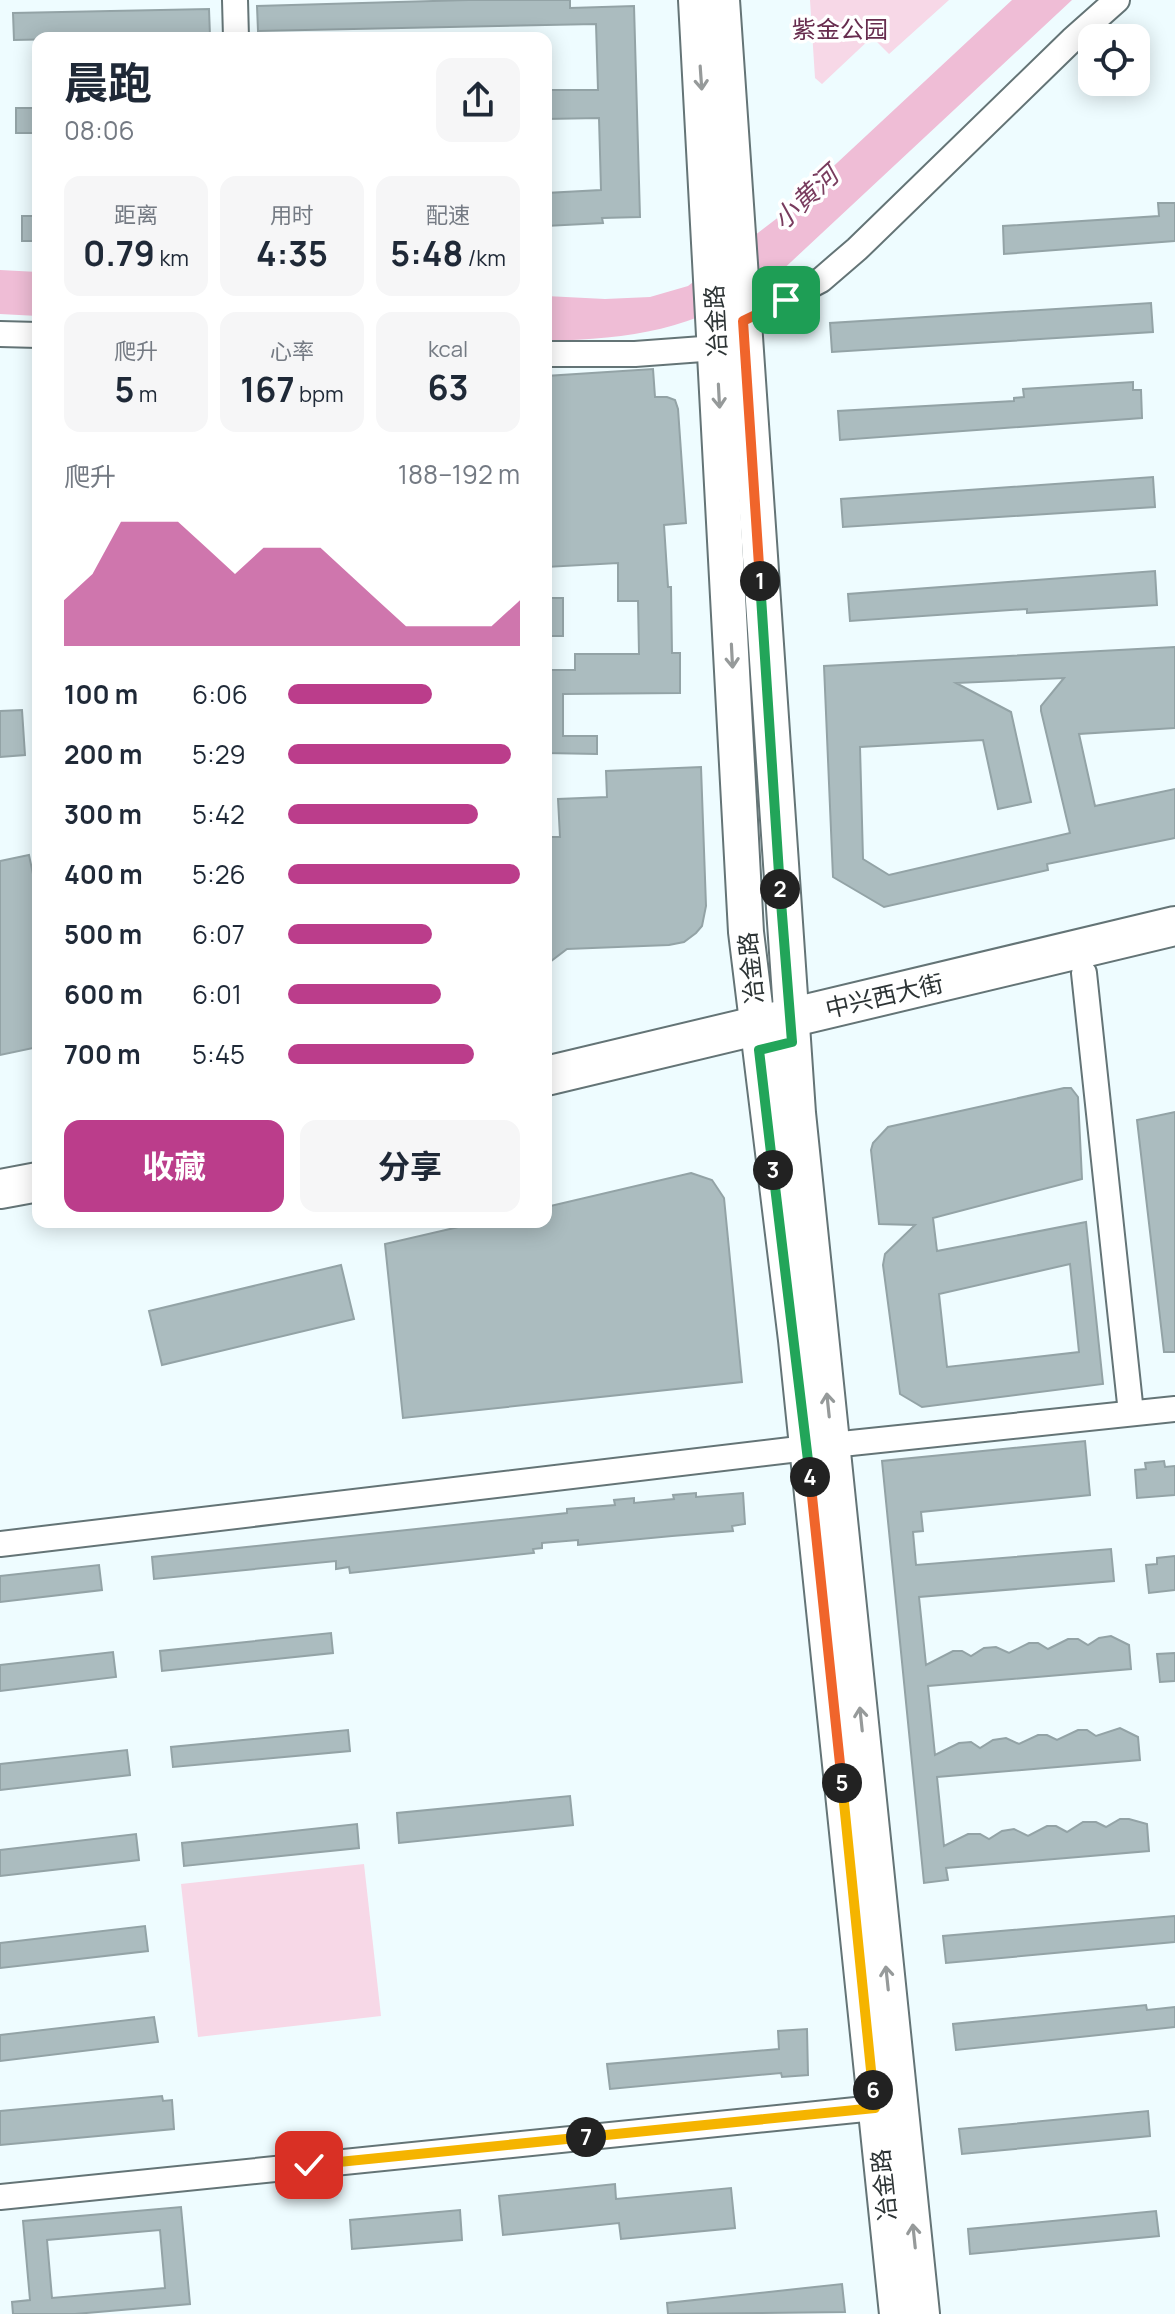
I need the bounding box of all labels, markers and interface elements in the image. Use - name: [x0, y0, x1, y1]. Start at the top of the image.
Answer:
- park label: 紫金公园: [792, 12, 888, 45]
- map controls: [1078, 24, 1150, 96]
- button: locate: [1078, 24, 1150, 96]
- text: 晨跑: [64, 52, 152, 112]
- button: share: [436, 58, 520, 142]
- one-way arrow: [694, 64, 709, 91]
- text: 08:06: [64, 112, 135, 148]
- water label: 小黄河: [764, 154, 849, 237]
- text: 距离: [114, 200, 158, 230]
- text: 用时: [270, 200, 314, 230]
- text: 配速: [426, 200, 470, 230]
- text: 0.79: [83, 230, 155, 276]
- text: 4:35: [256, 230, 328, 276]
- text: 5:48: [390, 230, 463, 276]
- text: km: [155, 243, 189, 273]
- text: /km: [463, 243, 506, 273]
- pin: [752, 266, 820, 334]
- icon: arrive: [764, 278, 808, 322]
- street label: 冶金路: [697, 284, 733, 358]
- text: kcal: [428, 334, 468, 364]
- text: 爬升: [114, 336, 158, 366]
- text: 心率: [270, 336, 314, 366]
- text: 63: [428, 364, 468, 410]
- text: 5: [115, 366, 134, 412]
- text: 167: [240, 366, 295, 412]
- text: m: [134, 379, 158, 409]
- text: bpm: [295, 379, 344, 409]
- one-way arrow: [711, 382, 726, 409]
- text: 188–192 m: [398, 456, 520, 492]
- text: 爬升: [64, 458, 116, 494]
- pin: 1: [740, 561, 780, 601]
- text: 1: [755, 566, 765, 596]
- one-way arrow: [724, 642, 739, 669]
- text: 100 m: [64, 676, 138, 712]
- text: 6:06: [192, 676, 248, 712]
- text: 200 m: [64, 736, 142, 772]
- text: 5:29: [192, 736, 246, 772]
- text: 300 m: [64, 796, 142, 832]
- text: 5:42: [192, 796, 245, 832]
- text: 400 m: [64, 856, 143, 892]
- text: 5:26: [192, 856, 246, 892]
- pin: 2: [760, 869, 800, 909]
- text: 2: [773, 874, 787, 904]
- text: 500 m: [64, 916, 142, 952]
- text: 6:07: [192, 916, 245, 952]
- street label: 冶金路: [730, 930, 770, 1006]
- street label: 中兴西大街: [822, 965, 946, 1025]
- text: 600 m: [64, 976, 143, 1012]
- text: 6:01: [192, 976, 242, 1012]
- text: 700 m: [64, 1036, 141, 1072]
- text: 5:45: [192, 1036, 245, 1072]
- button: 收藏: [64, 1120, 284, 1212]
- button: 分享: [300, 1120, 520, 1212]
- pin: 3: [753, 1150, 793, 1190]
- text: 3: [767, 1155, 779, 1185]
- one-way arrow: [820, 1392, 835, 1419]
- pin: 4: [790, 1457, 830, 1497]
- text: 4: [803, 1462, 817, 1492]
- one-way arrow: [853, 1706, 868, 1733]
- pin: 5: [822, 1763, 862, 1803]
- text: 5: [836, 1768, 848, 1798]
- one-way arrow: [880, 1965, 895, 1992]
- pin: 6: [853, 2070, 893, 2110]
- text: 6: [866, 2075, 880, 2105]
- pin: 7: [566, 2117, 606, 2157]
- text: 7: [580, 2122, 592, 2152]
- pin: [275, 2131, 343, 2199]
- icon: check: [287, 2143, 331, 2187]
- street label: 冶金路: [863, 2147, 903, 2223]
- one-way arrow: [907, 2223, 922, 2250]

